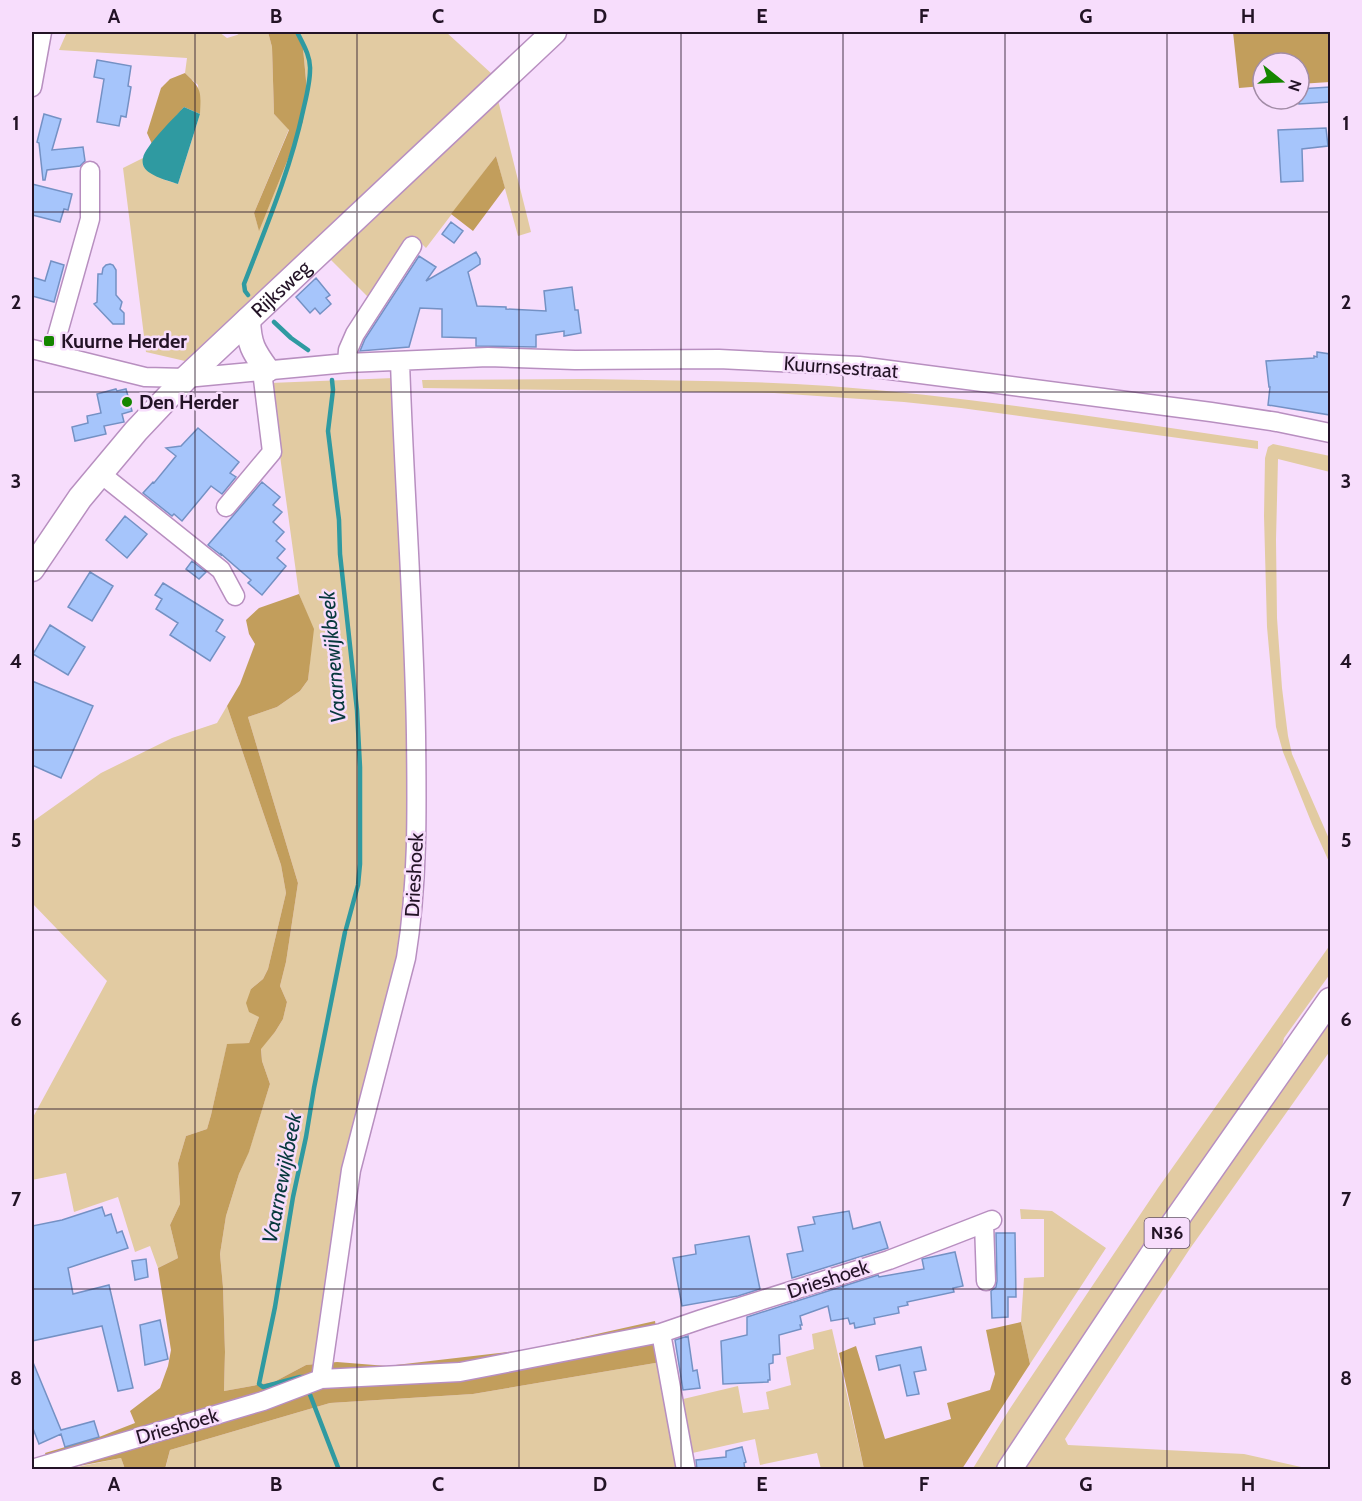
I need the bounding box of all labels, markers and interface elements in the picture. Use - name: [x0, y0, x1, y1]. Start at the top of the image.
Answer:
- text: A: [108, 4, 121, 28]
- text: B: [270, 4, 282, 28]
- text: C: [432, 4, 444, 28]
- text: D: [593, 4, 607, 28]
- text: E: [756, 4, 768, 28]
- text: F: [919, 4, 930, 28]
- text: G: [1079, 4, 1093, 28]
- text: H: [1241, 4, 1255, 28]
- north arrow: [1251, 51, 1311, 111]
- text: N: [1284, 77, 1306, 94]
- text: 1: [12, 111, 20, 135]
- text: 1: [1342, 111, 1350, 135]
- street label: Rijksweg: [246, 255, 316, 322]
- text: 2: [11, 290, 21, 314]
- text: 2: [1341, 290, 1351, 314]
- place label: Kuurne Herder: [61, 329, 187, 353]
- marker: Kuurne Herder: [42, 334, 56, 348]
- street label: Kuurnsestraat: [783, 351, 899, 383]
- place label: Den Herder: [139, 390, 239, 414]
- marker: Den Herder: [120, 395, 134, 409]
- text: 3: [11, 469, 21, 493]
- text: 3: [1341, 469, 1351, 493]
- water label: Vaarnewijkbeek: [314, 589, 352, 724]
- text: 4: [10, 649, 22, 673]
- text: 4: [1340, 649, 1352, 673]
- text: 5: [11, 828, 21, 852]
- text: 5: [1341, 828, 1351, 852]
- street label: Drieshoek: [400, 832, 428, 918]
- text: 6: [10, 1007, 22, 1031]
- text: 6: [1340, 1007, 1352, 1031]
- water label: Vaarnewijkbeek: [257, 1110, 308, 1245]
- text: 7: [11, 1187, 22, 1211]
- text: 7: [1341, 1187, 1352, 1211]
- road number: N36: [1144, 1218, 1190, 1248]
- street label: Drieshoek: [784, 1255, 872, 1303]
- text: 8: [10, 1366, 22, 1390]
- text: 8: [1340, 1366, 1352, 1390]
- street label: Drieshoek: [133, 1403, 221, 1449]
- text: A: [108, 1472, 121, 1496]
- text: B: [270, 1472, 282, 1496]
- text: C: [432, 1472, 444, 1496]
- text: D: [593, 1472, 607, 1496]
- text: E: [756, 1472, 768, 1496]
- text: F: [919, 1472, 930, 1496]
- text: G: [1079, 1472, 1093, 1496]
- text: H: [1241, 1472, 1255, 1496]

